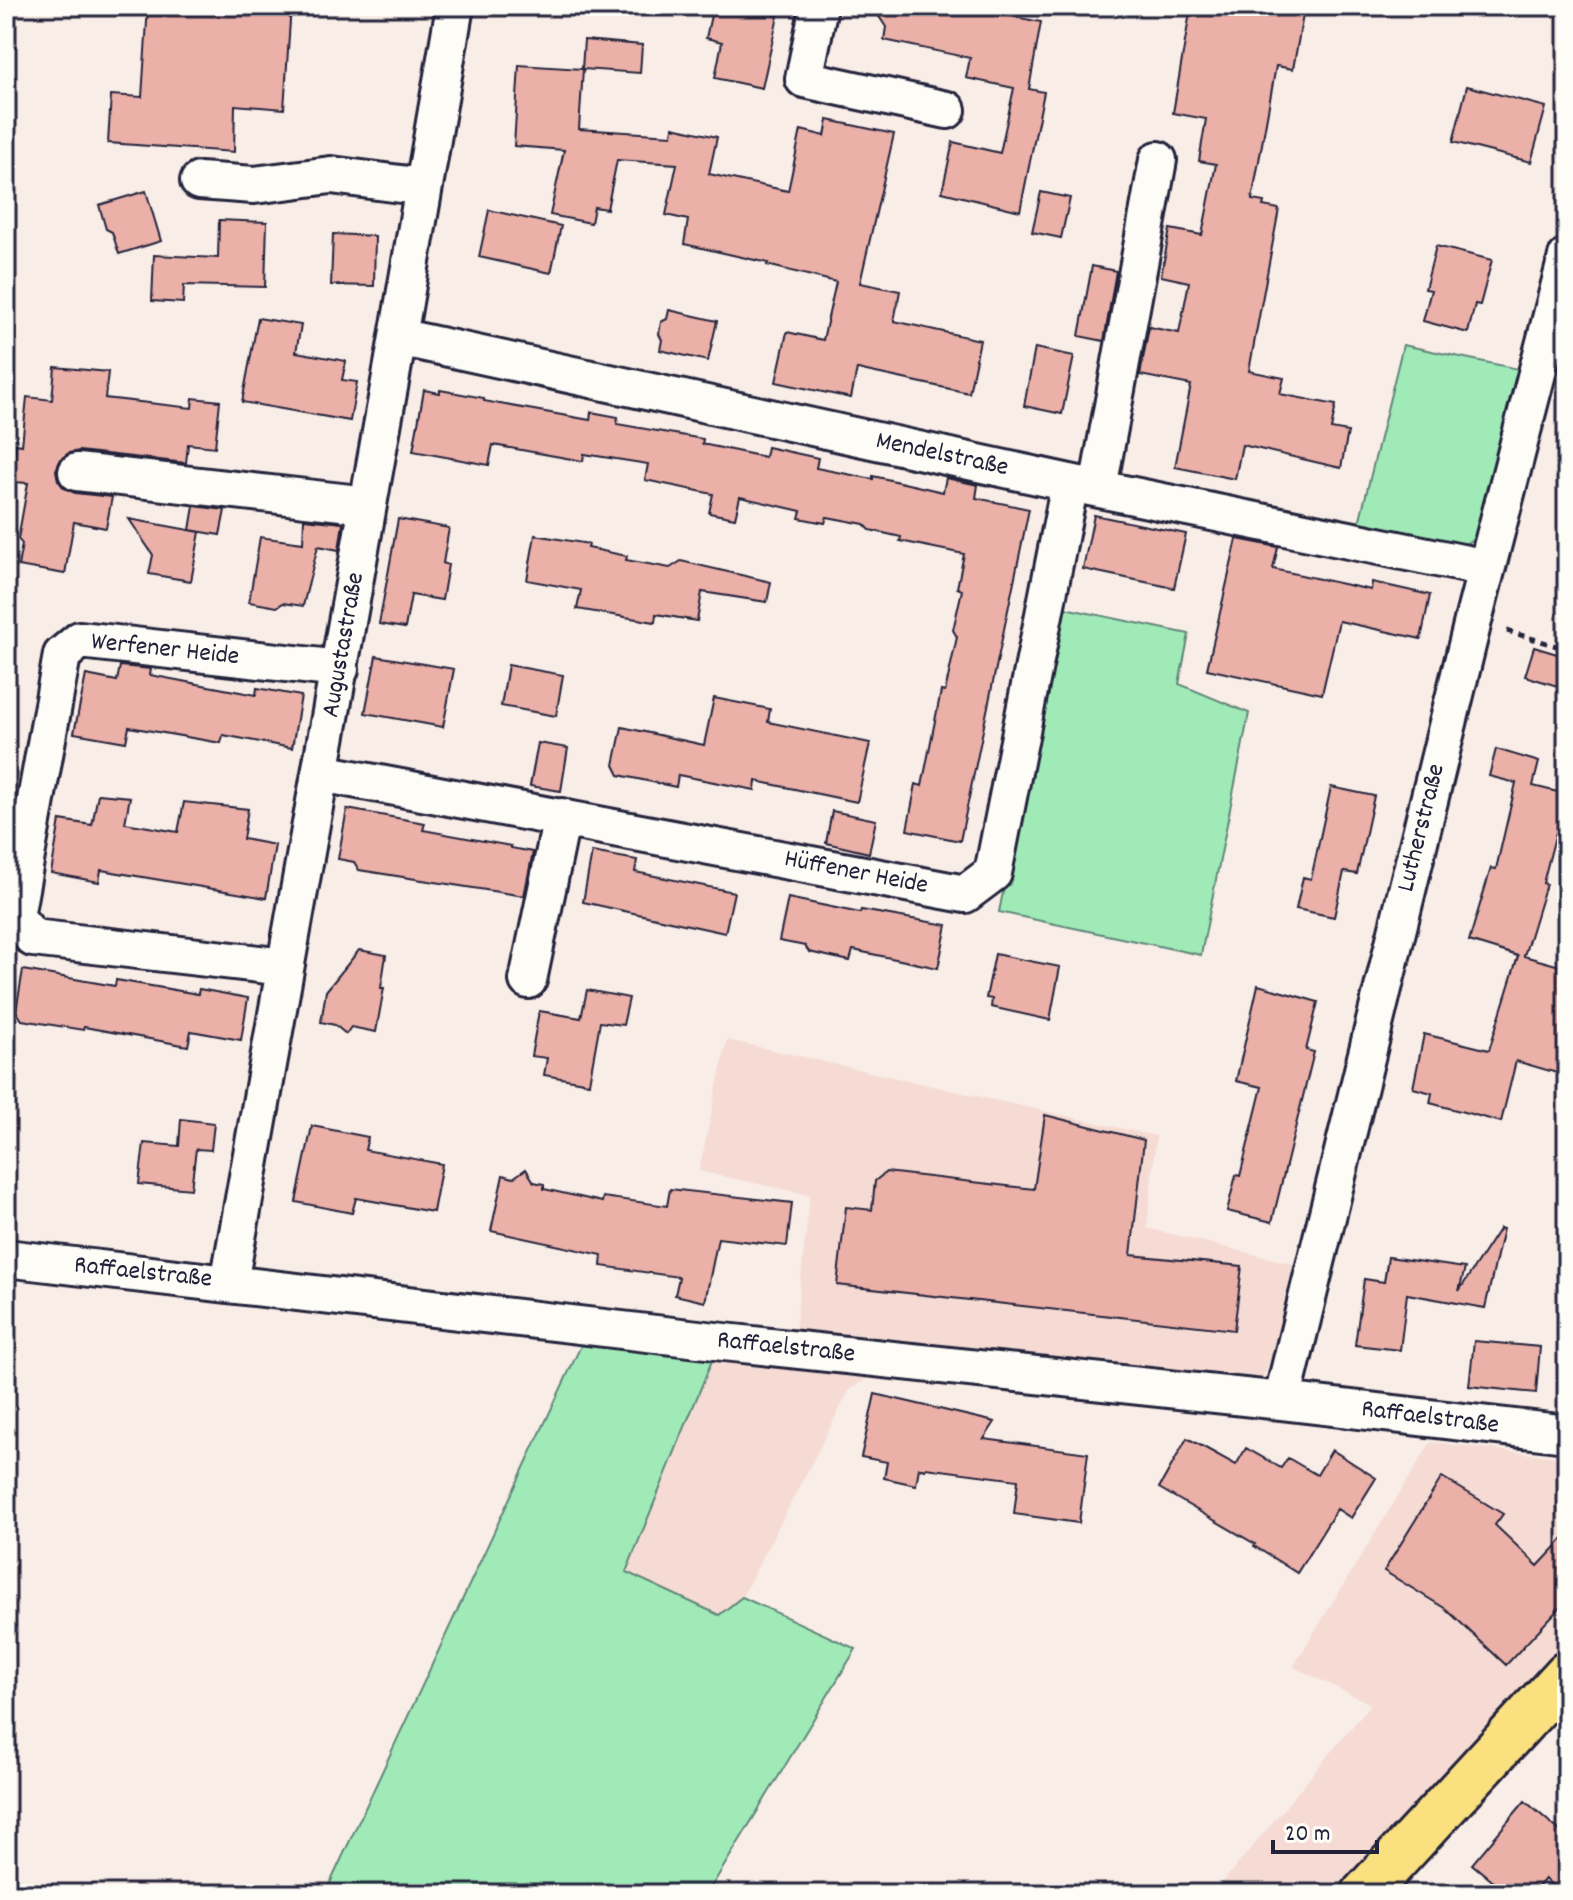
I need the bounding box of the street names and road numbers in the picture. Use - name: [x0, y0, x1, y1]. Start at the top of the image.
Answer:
- street label: Mendelstraße: [872, 423, 1012, 487]
- street label: Augustastraße: [313, 569, 375, 721]
- street label: Werfener Heide: [89, 624, 241, 676]
- street label: Lutherstraße: [1388, 760, 1456, 896]
- street label: Hüffener Heide: [781, 841, 931, 905]
- street label: Raffaelstraße: [72, 1247, 214, 1299]
- street label: Raffaelstraße: [715, 1322, 857, 1374]
- street label: Raffaelstraße: [1359, 1391, 1501, 1445]

